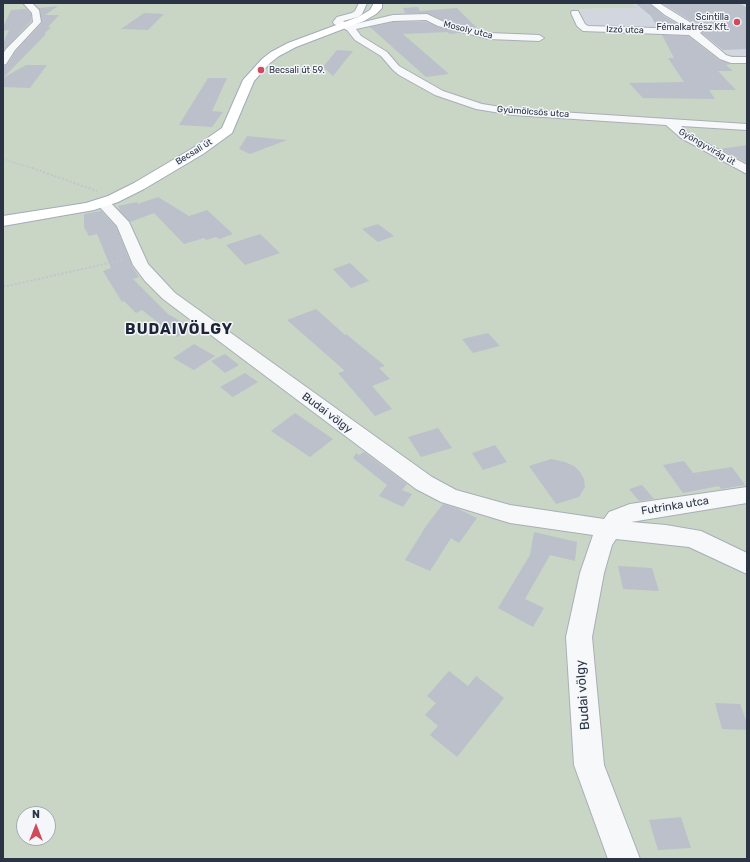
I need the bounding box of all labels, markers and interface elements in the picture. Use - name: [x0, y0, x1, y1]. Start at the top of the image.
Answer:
- place label: Scintilla Fémalkatrész Kft.: [656, 12, 729, 33]
- marker: Scintilla Fémalkatrész Kft.: [732, 17, 742, 27]
- street label: Mosoly utca: [442, 19, 494, 41]
- street label: Izzó utca: [606, 24, 644, 36]
- marker: Becsali út 59.: [256, 65, 266, 75]
- place label: Becsali út 59.: [269, 65, 325, 75]
- street label: Gyümölcsös utca: [497, 104, 569, 120]
- street label: Gyöngyvirág út: [677, 126, 737, 168]
- street label: Becsali út: [174, 137, 214, 167]
- district label: BUDAIVÖLGY: [125, 321, 233, 339]
- street label: Budai völgy: [299, 390, 355, 436]
- street label: Futrinka utca: [640, 494, 710, 518]
- street label: Budai völgy: [573, 659, 593, 731]
- north arrow: [16, 806, 56, 846]
- text: N: [32, 808, 40, 821]

